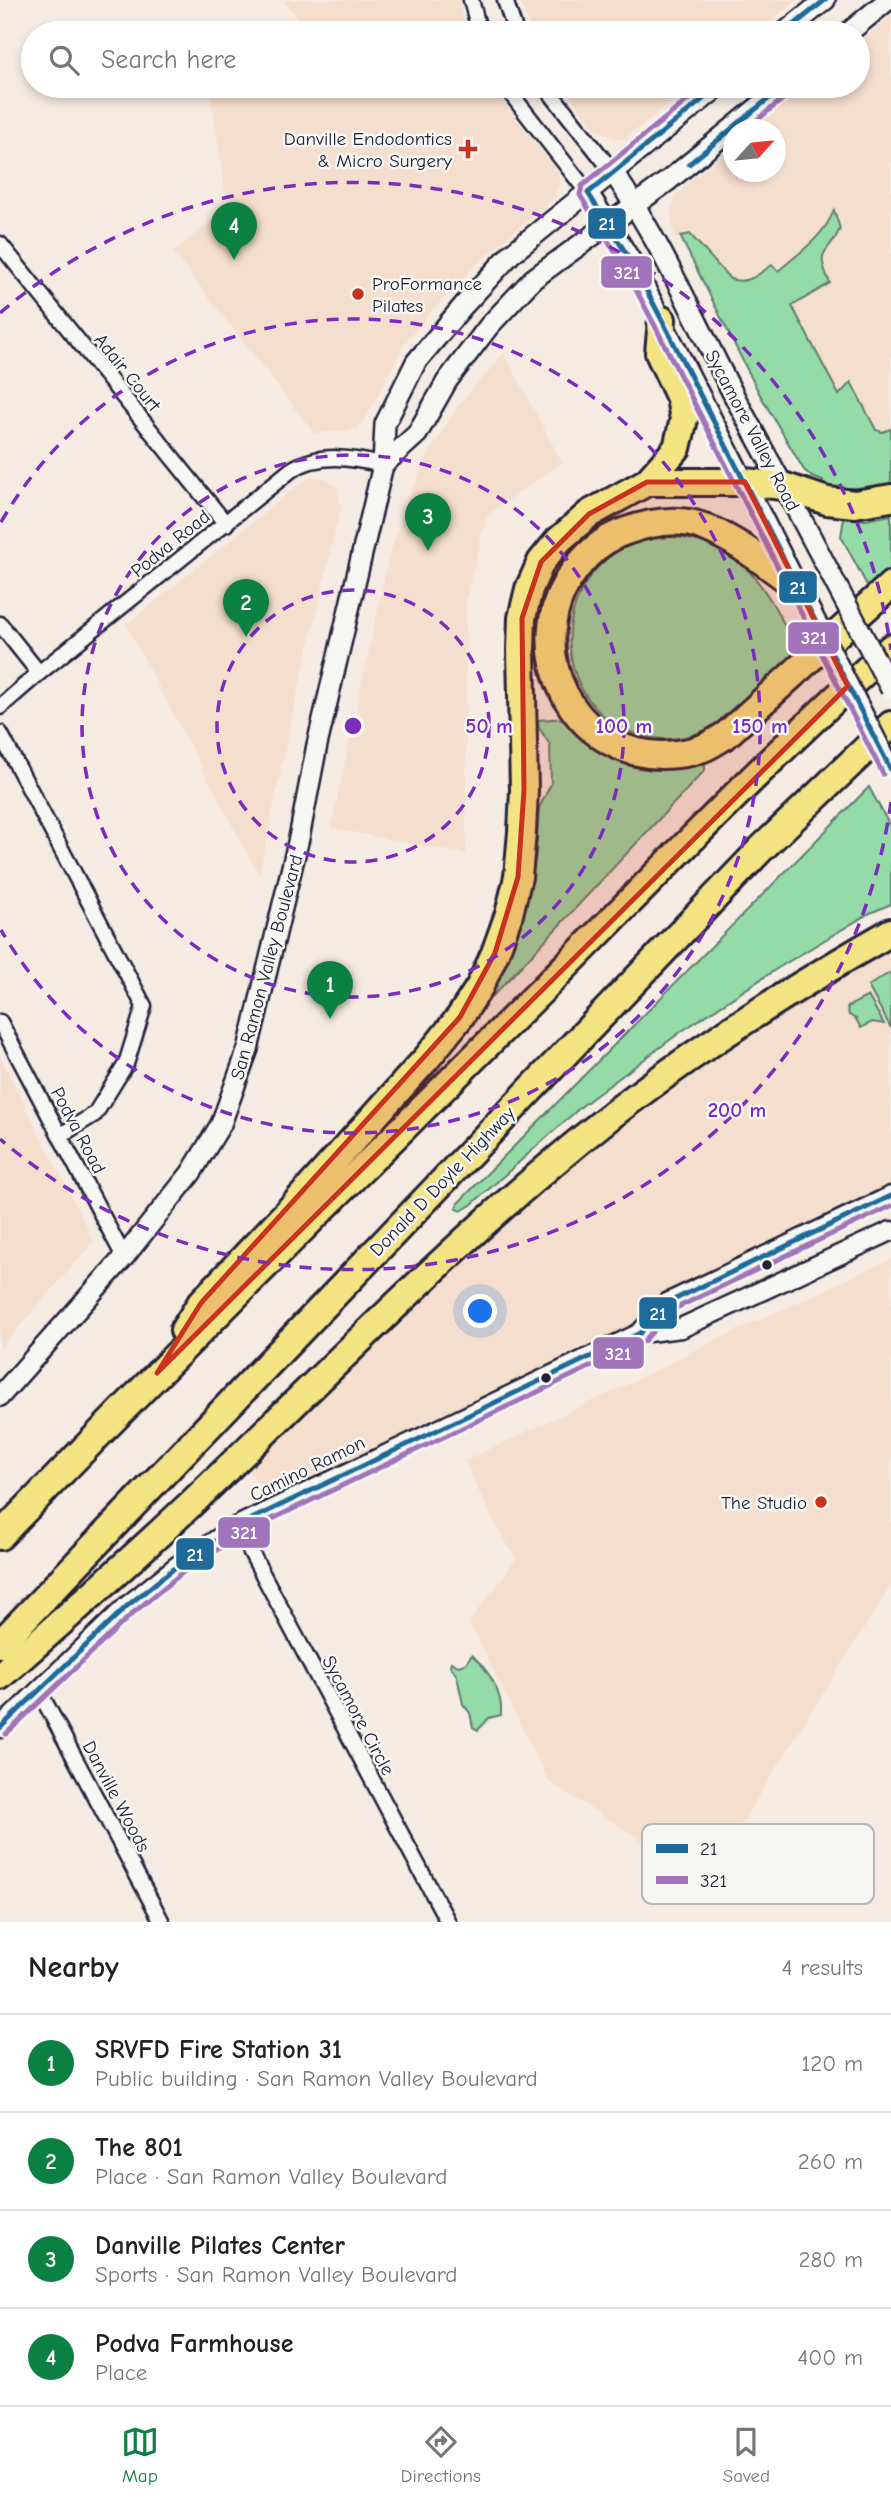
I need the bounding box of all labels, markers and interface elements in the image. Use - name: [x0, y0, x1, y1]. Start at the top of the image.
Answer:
- search box: [21, 21, 870, 98]
- icon: search: [45, 41, 83, 79]
- text: Search here: [101, 45, 236, 75]
- north arrow: [723, 119, 786, 182]
- place label: Danville Endodontics & Micro Surgery: [284, 128, 453, 172]
- marker: Danville Endodontics & Micro Surgery: [458, 139, 478, 159]
- pin: 4: [211, 202, 257, 260]
- line badge: 21: [587, 207, 627, 240]
- text: 21: [599, 213, 615, 235]
- line badge: 321: [600, 255, 653, 289]
- text: 321: [614, 262, 640, 284]
- place label: ProFormance Pilates: [372, 273, 482, 317]
- marker: ProFormance Pilates: [350, 286, 366, 302]
- street label: Adair Court: [89, 329, 166, 416]
- street label: Sycamore Valley Road: [700, 346, 804, 515]
- pin: 3: [405, 493, 451, 551]
- street label: Podva Road: [127, 505, 214, 582]
- line badge: 21: [778, 570, 818, 604]
- text: 21: [790, 577, 806, 599]
- pin: 2: [223, 579, 269, 637]
- line badge: 321: [787, 621, 840, 655]
- text: 321: [801, 627, 827, 649]
- centre of rings: [341, 714, 365, 738]
- text: 50 m: [465, 714, 513, 738]
- text: 100 m: [596, 714, 652, 738]
- text: 150 m: [732, 714, 788, 738]
- street label: San Ramon Valley Boulevard: [226, 852, 308, 1082]
- pin: 1: [307, 961, 353, 1019]
- street label: Podva Road: [46, 1083, 110, 1177]
- text: 200 m: [708, 1098, 766, 1122]
- street label: Donald D Doyle Highway: [366, 1102, 520, 1261]
- unlabelled marker: [760, 1258, 774, 1272]
- your location: [463, 1294, 497, 1328]
- line badge: 21: [638, 1296, 678, 1330]
- text: 21: [650, 1303, 666, 1325]
- line badge: 321: [592, 1336, 645, 1370]
- text: 321: [605, 1343, 631, 1365]
- unlabelled marker: [539, 1371, 553, 1385]
- street label: Camino Ramon: [246, 1431, 369, 1506]
- place label: The Studio: [721, 1492, 807, 1514]
- marker: The Studio: [813, 1494, 829, 1510]
- line badge: 321: [217, 1516, 271, 1549]
- text: 321: [231, 1522, 257, 1544]
- line badge: 21: [175, 1537, 215, 1571]
- text: 21: [187, 1544, 203, 1566]
- street label: Sycamore Circle: [317, 1652, 399, 1779]
- street label: Danville Woods: [78, 1737, 155, 1856]
- legend: [642, 1824, 874, 1904]
- text: 21: [700, 1838, 717, 1860]
- text: 321: [700, 1870, 727, 1892]
- text: Nearby: [28, 1950, 119, 1985]
- text: 4 results: [781, 1954, 863, 1981]
- text: SRVFD Fire Station 31: [95, 2035, 342, 2065]
- text: 1: [46, 2050, 56, 2077]
- text: 120 m: [801, 2050, 863, 2077]
- text: Public building · San Ramon Valley Boulevard: [95, 2065, 538, 2092]
- text: The 801: [95, 2133, 183, 2163]
- text: 2: [45, 2148, 57, 2175]
- text: 260 m: [798, 2148, 863, 2175]
- text: Place · San Ramon Valley Boulevard: [95, 2163, 448, 2190]
- text: Danville Pilates Center: [95, 2231, 345, 2261]
- text: 3: [45, 2246, 57, 2273]
- text: 280 m: [798, 2246, 863, 2273]
- text: Sports · San Ramon Valley Boulevard: [95, 2261, 457, 2288]
- text: Podva Farmhouse: [95, 2329, 293, 2359]
- text: 4: [46, 2344, 56, 2371]
- text: 400 m: [797, 2344, 863, 2371]
- text: Place: [95, 2359, 147, 2386]
- tab: Map: [121, 2423, 159, 2487]
- tab: Directions: [401, 2423, 481, 2487]
- tab: Saved: [723, 2423, 770, 2487]

